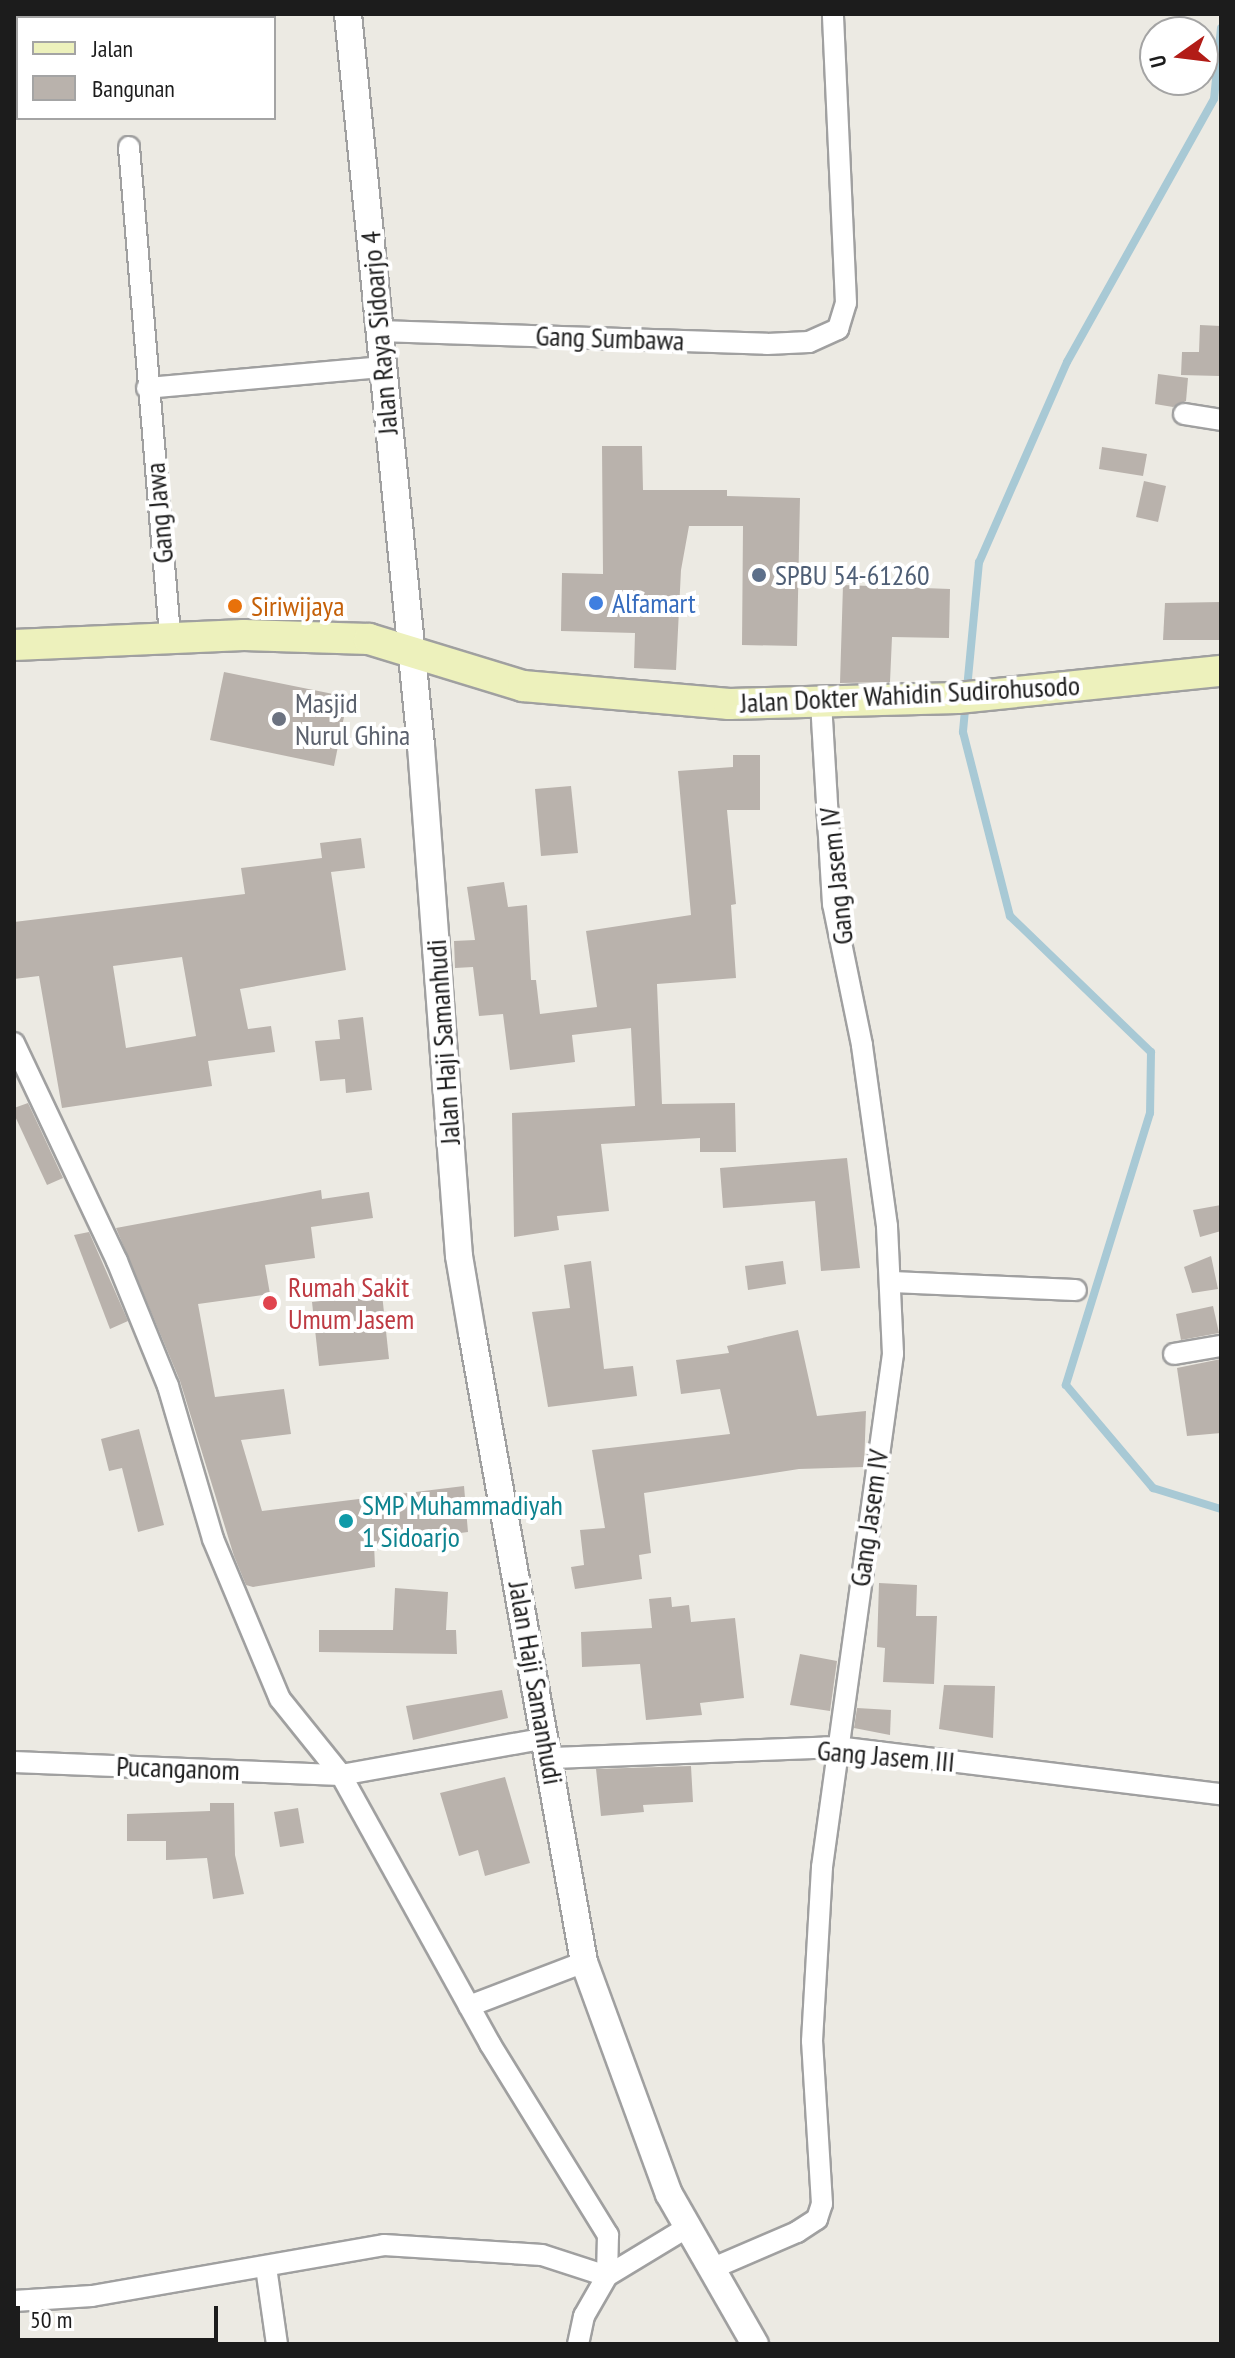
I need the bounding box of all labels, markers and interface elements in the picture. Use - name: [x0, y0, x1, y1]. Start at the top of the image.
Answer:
- legend: [16, 16, 276, 120]
- north arrow: [1139, 16, 1219, 96]
- text: Jalan: [92, 33, 133, 64]
- text: U: [1143, 52, 1173, 70]
- text: Bangunan: [92, 73, 175, 104]
- street label: Jalan Raya Sidoarjo 4: [353, 230, 405, 436]
- street label: Gang Sumbawa: [535, 319, 685, 357]
- street label: Gang Jawa: [138, 461, 180, 565]
- place label: SPBU 54-61260: [775, 558, 930, 592]
- marker: SPBU 54-61260: [750, 566, 768, 584]
- place label: Alfamart: [612, 586, 696, 620]
- place label: Siriwijaya: [251, 589, 344, 623]
- marker: Alfamart: [587, 594, 605, 612]
- marker: Siriwijaya: [226, 597, 244, 615]
- street label: Jalan Dokter Wahidin Sudirohusodo: [739, 668, 1081, 720]
- place label: Masjid Nurul Ghina: [295, 686, 410, 752]
- marker: Masjid Nurul Ghina: [270, 710, 288, 728]
- street label: Gang Jasem IV: [812, 806, 860, 946]
- street label: Jalan Haji Samanhudi: [419, 938, 467, 1146]
- place label: Rumah Sakit Umum Jasem: [288, 1270, 414, 1336]
- marker: Rumah Sakit Umum Jasem: [259, 1292, 281, 1314]
- street label: Gang Jasem IV: [843, 1447, 895, 1589]
- place label: SMP Muhammadiyah 1 Sidoarjo: [362, 1488, 564, 1554]
- marker: SMP Muhammadiyah 1 Sidoarjo: [337, 1512, 355, 1530]
- street label: Jalan Haji Samanhudi: [502, 1579, 570, 1787]
- street label: Gang Jasem III: [816, 1733, 956, 1779]
- street label: Pucanganom: [116, 1749, 240, 1787]
- scale bar: [20, 2290, 222, 2340]
- text: 50 m: [30, 2304, 72, 2335]

